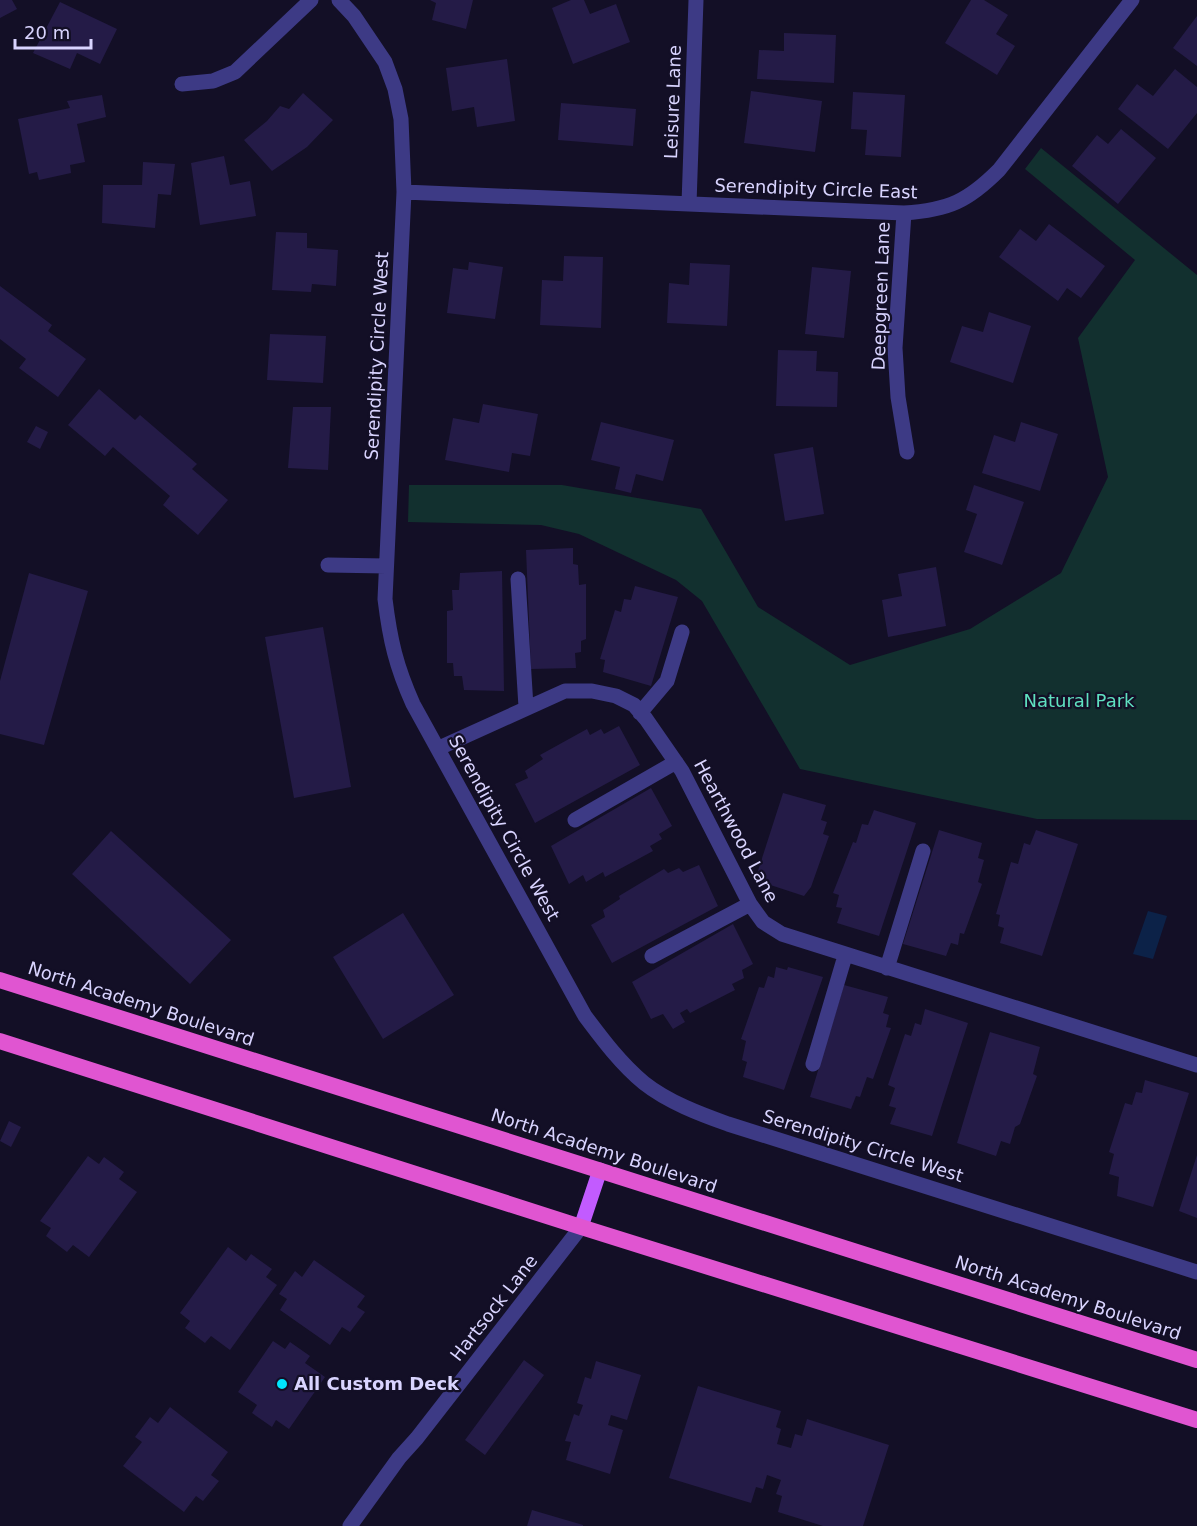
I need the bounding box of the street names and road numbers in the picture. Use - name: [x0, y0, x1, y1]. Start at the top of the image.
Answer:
- street label: Leisure Lane: [660, 45, 685, 159]
- street label: Serendipity Circle East: [714, 174, 918, 203]
- street label: Deepgreen Lane: [867, 221, 894, 371]
- street label: Serendipity Circle West: [361, 251, 392, 461]
- street label: Serendipity Circle West: [445, 731, 564, 924]
- street label: Hearthwood Lane: [690, 756, 783, 906]
- street label: North Academy Boulevard: [25, 957, 257, 1050]
- street label: North Academy Boulevard: [488, 1104, 720, 1197]
- street label: Serendipity Circle West: [760, 1105, 966, 1186]
- street label: Hartsock Lane: [446, 1250, 542, 1365]
- street label: North Academy Boulevard: [952, 1251, 1184, 1344]

